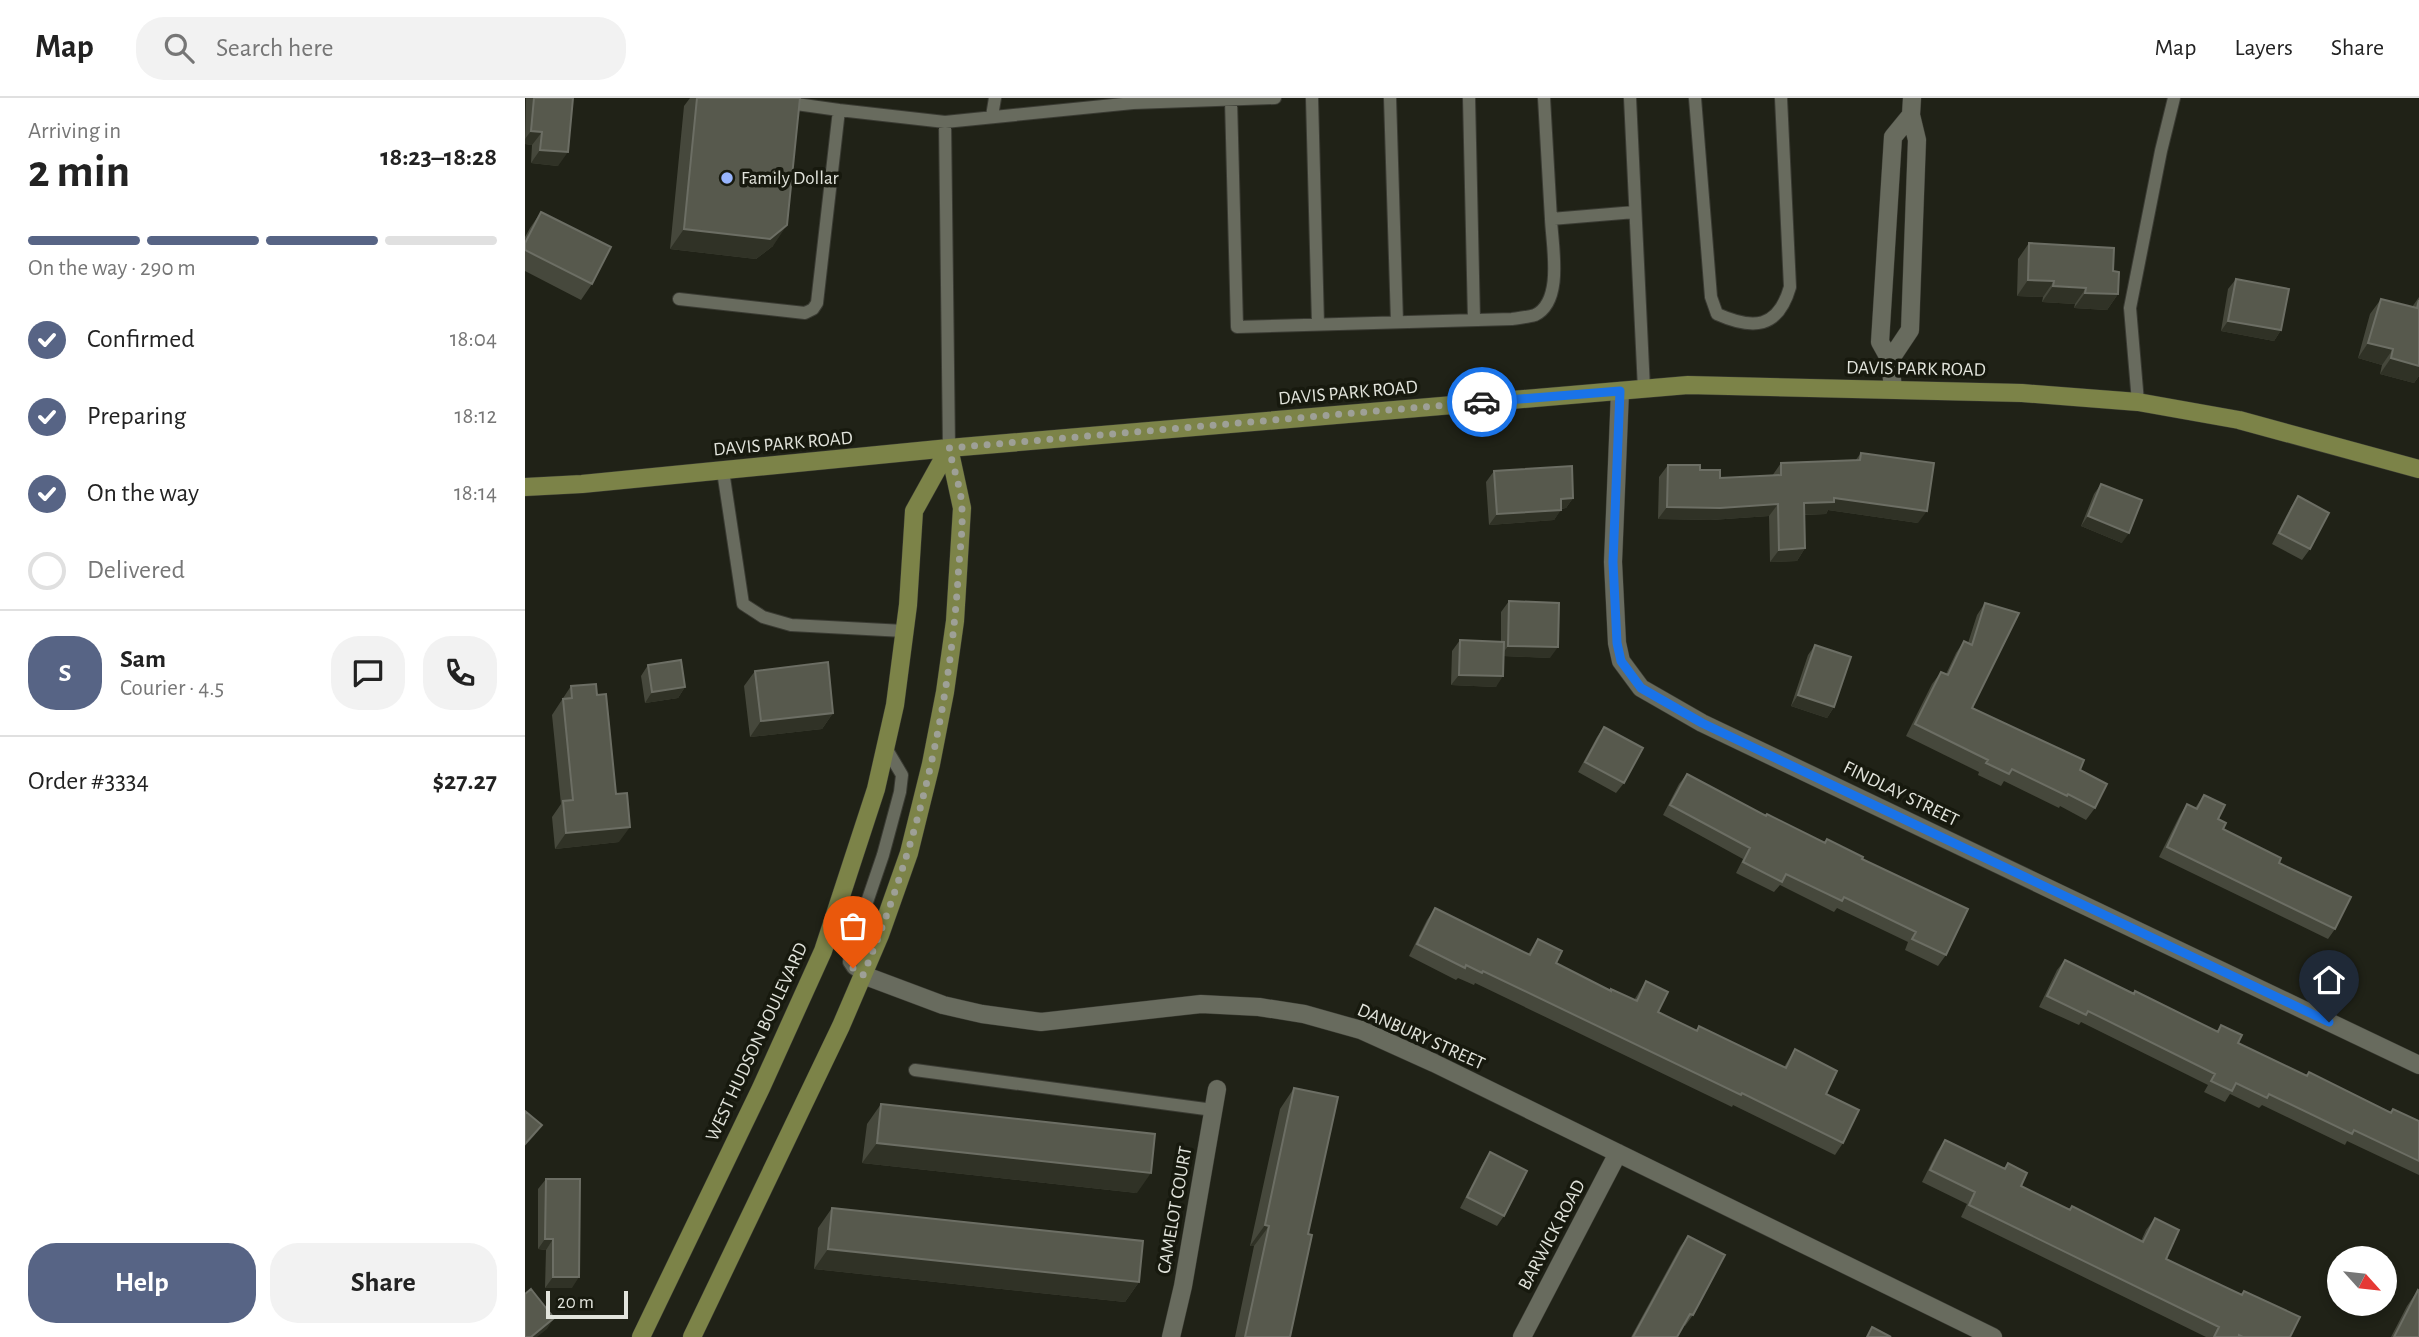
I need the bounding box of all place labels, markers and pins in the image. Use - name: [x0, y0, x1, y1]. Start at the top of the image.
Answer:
- place label: Family Dollar: [741, 169, 839, 188]
- marker: Family Dollar: [719, 170, 735, 186]
- pin: [823, 896, 883, 968]
- pin: [2299, 950, 2359, 1022]

